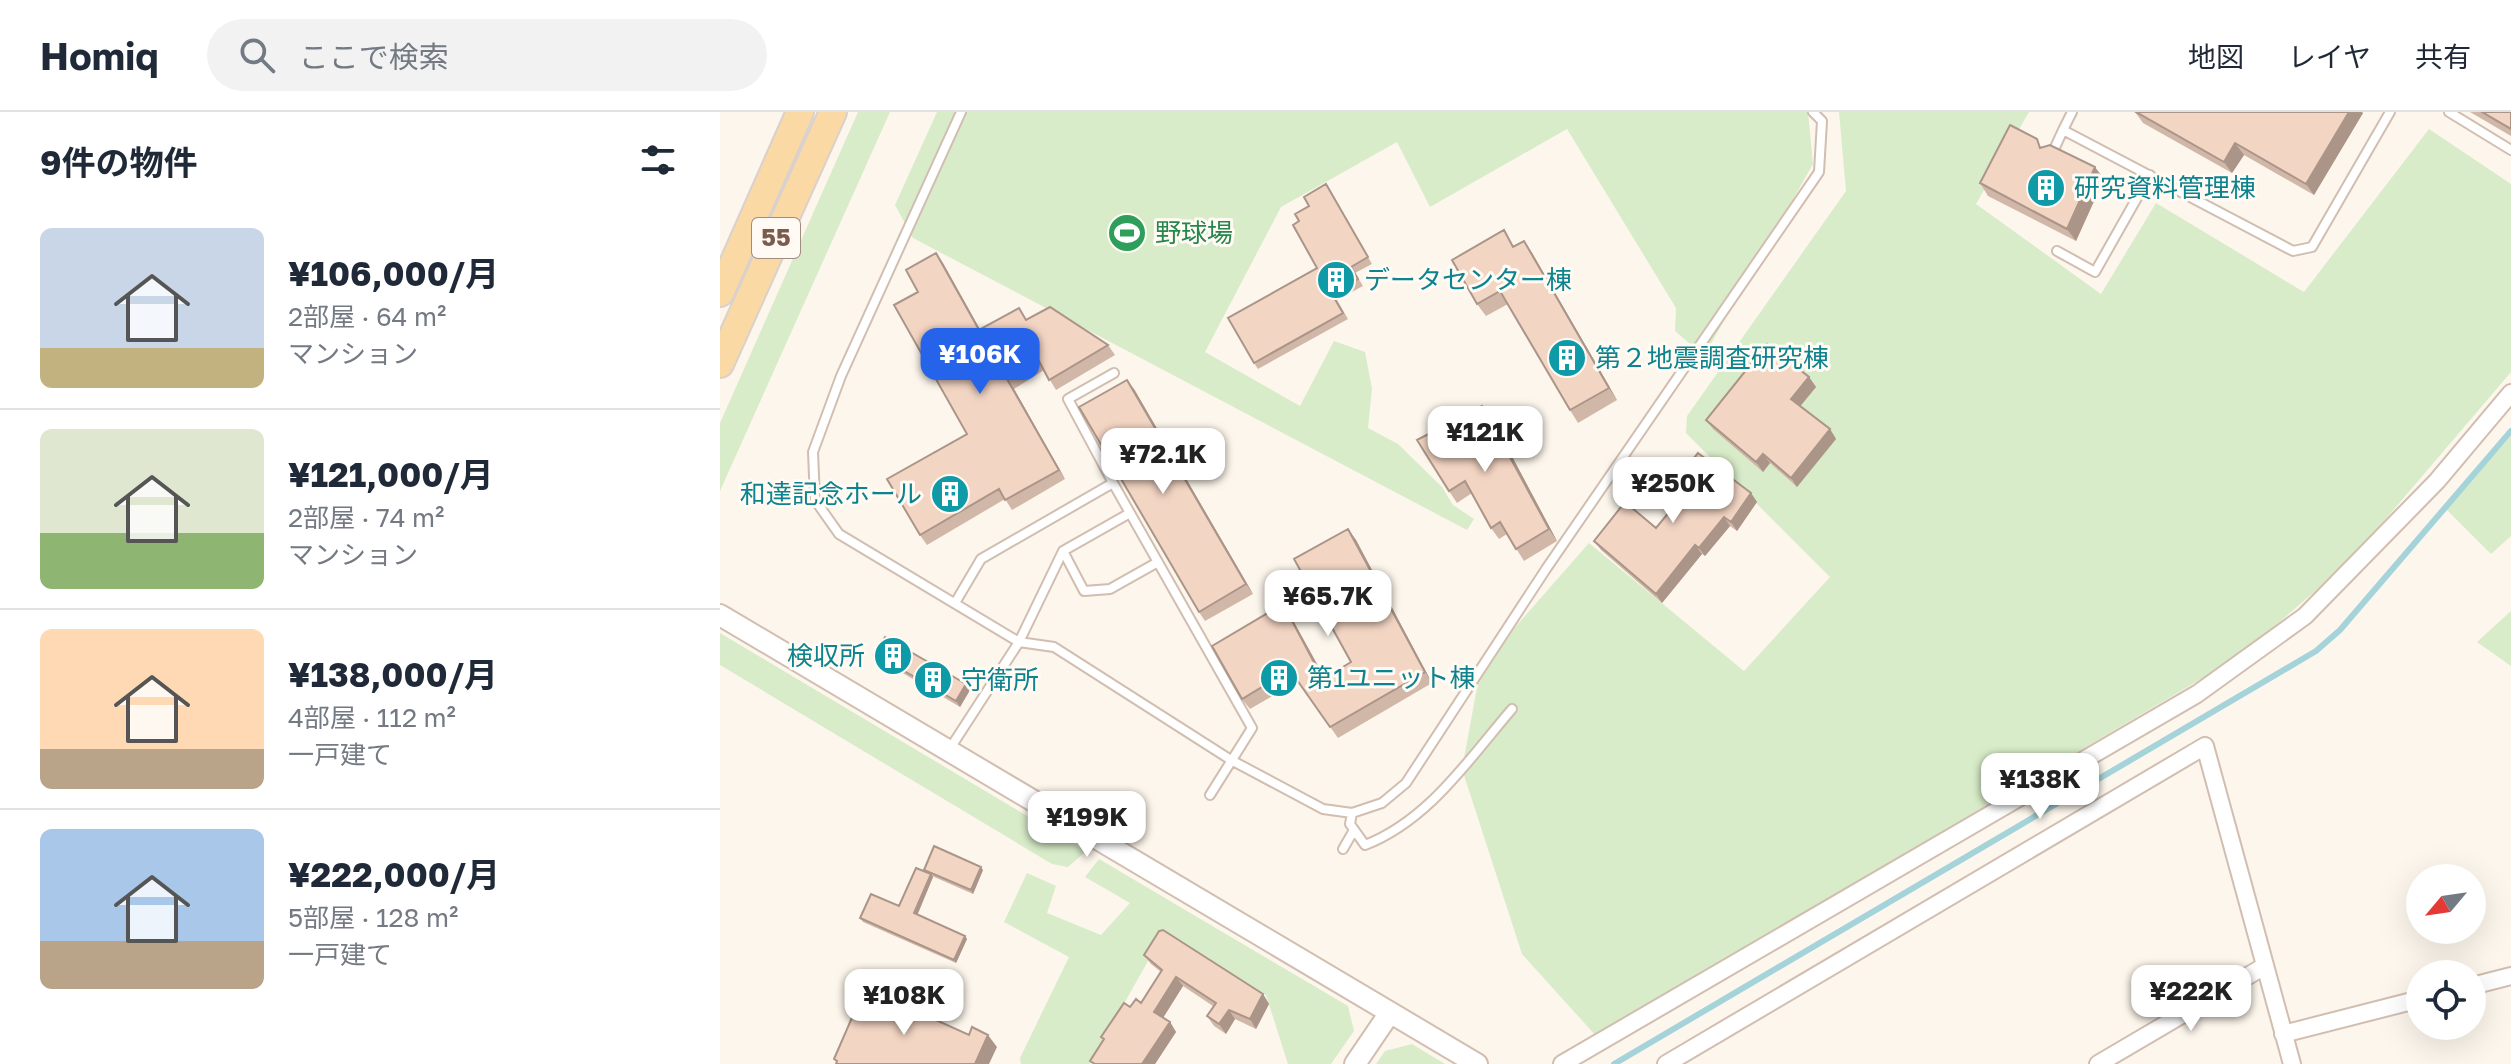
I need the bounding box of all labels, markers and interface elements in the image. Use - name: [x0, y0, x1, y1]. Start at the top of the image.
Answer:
- search box: [207, 19, 767, 91]
- text: Homiq: [40, 33, 159, 78]
- icon: search: [235, 33, 279, 77]
- text: ここで検索: [299, 39, 449, 75]
- text: 地図: [2188, 40, 2244, 73]
- text: レイヤ: [2288, 40, 2371, 73]
- text: 共有: [2415, 40, 2471, 73]
- icon: filters: [636, 138, 680, 182]
- text: 9件の物件: [40, 142, 198, 182]
- building icon: 研究資料管理棟: [2025, 167, 2067, 209]
- place label: 研究資料管理棟: [2074, 172, 2256, 203]
- sports icon: 野球場: [1106, 212, 1148, 254]
- place label: 野球場: [1155, 217, 1233, 248]
- road number: 55: [752, 218, 800, 258]
- text: ¥106,000/月: [288, 253, 499, 293]
- building icon: データセンター棟: [1315, 259, 1357, 301]
- icon: home: [104, 260, 200, 356]
- place label: データセンター棟: [1364, 264, 1572, 295]
- text: 2部屋 · 64 m²: [288, 301, 446, 332]
- pin: ¥106K: [924, 328, 1036, 396]
- building icon: 第２地震調査研究棟: [1546, 337, 1588, 379]
- text: マンション: [288, 338, 418, 369]
- text: ¥106K: [939, 338, 1021, 369]
- place label: 第２地震調査研究棟: [1595, 342, 1829, 373]
- pin: ¥121K: [1429, 406, 1541, 474]
- text: ¥121K: [1446, 416, 1524, 447]
- pin: ¥72.1K: [1098, 428, 1228, 496]
- text: ¥72.1K: [1119, 438, 1207, 469]
- text: ¥121,000/月: [288, 454, 494, 494]
- pin: ¥250K: [1617, 457, 1729, 525]
- icon: home: [104, 461, 200, 557]
- text: ¥250K: [1631, 467, 1715, 498]
- building icon: 和達記念ホール: [929, 473, 971, 515]
- place label: 和達記念ホール: [740, 478, 922, 509]
- text: 2部屋 · 74 m²: [288, 502, 444, 533]
- text: マンション: [288, 539, 418, 570]
- pin: ¥65.7K: [1263, 570, 1393, 638]
- text: ¥65.7K: [1283, 580, 1373, 611]
- building icon: 検収所: [872, 635, 914, 677]
- place label: 検収所: [787, 640, 865, 671]
- text: ¥138,000/月: [288, 654, 498, 694]
- building icon: 第1ユニット棟: [1258, 657, 1300, 699]
- building icon: 守衛所: [912, 659, 954, 701]
- icon: home: [104, 661, 200, 757]
- place label: 第1ユニット棟: [1307, 662, 1476, 693]
- place label: 守衛所: [961, 664, 1039, 695]
- text: 4部屋 · 112 m²: [288, 702, 456, 733]
- text: 一戸建て: [288, 739, 392, 770]
- pin: ¥138K: [1984, 753, 2096, 821]
- text: ¥138K: [1999, 763, 2081, 794]
- pin: ¥199K: [1031, 791, 1143, 859]
- text: ¥199K: [1046, 801, 1128, 832]
- text: ¥222,000/月: [288, 854, 500, 894]
- icon: home: [104, 861, 200, 957]
- north arrow: [2406, 864, 2486, 944]
- map controls: [2406, 864, 2486, 1040]
- text: 5部屋 · 128 m²: [288, 902, 458, 933]
- text: 一戸建て: [288, 939, 392, 970]
- button: locate: [2406, 960, 2486, 1040]
- pin: ¥222K: [2135, 965, 2247, 1033]
- pin: ¥108K: [848, 969, 960, 1037]
- text: ¥222K: [2149, 975, 2233, 1006]
- text: ¥108K: [863, 979, 945, 1010]

